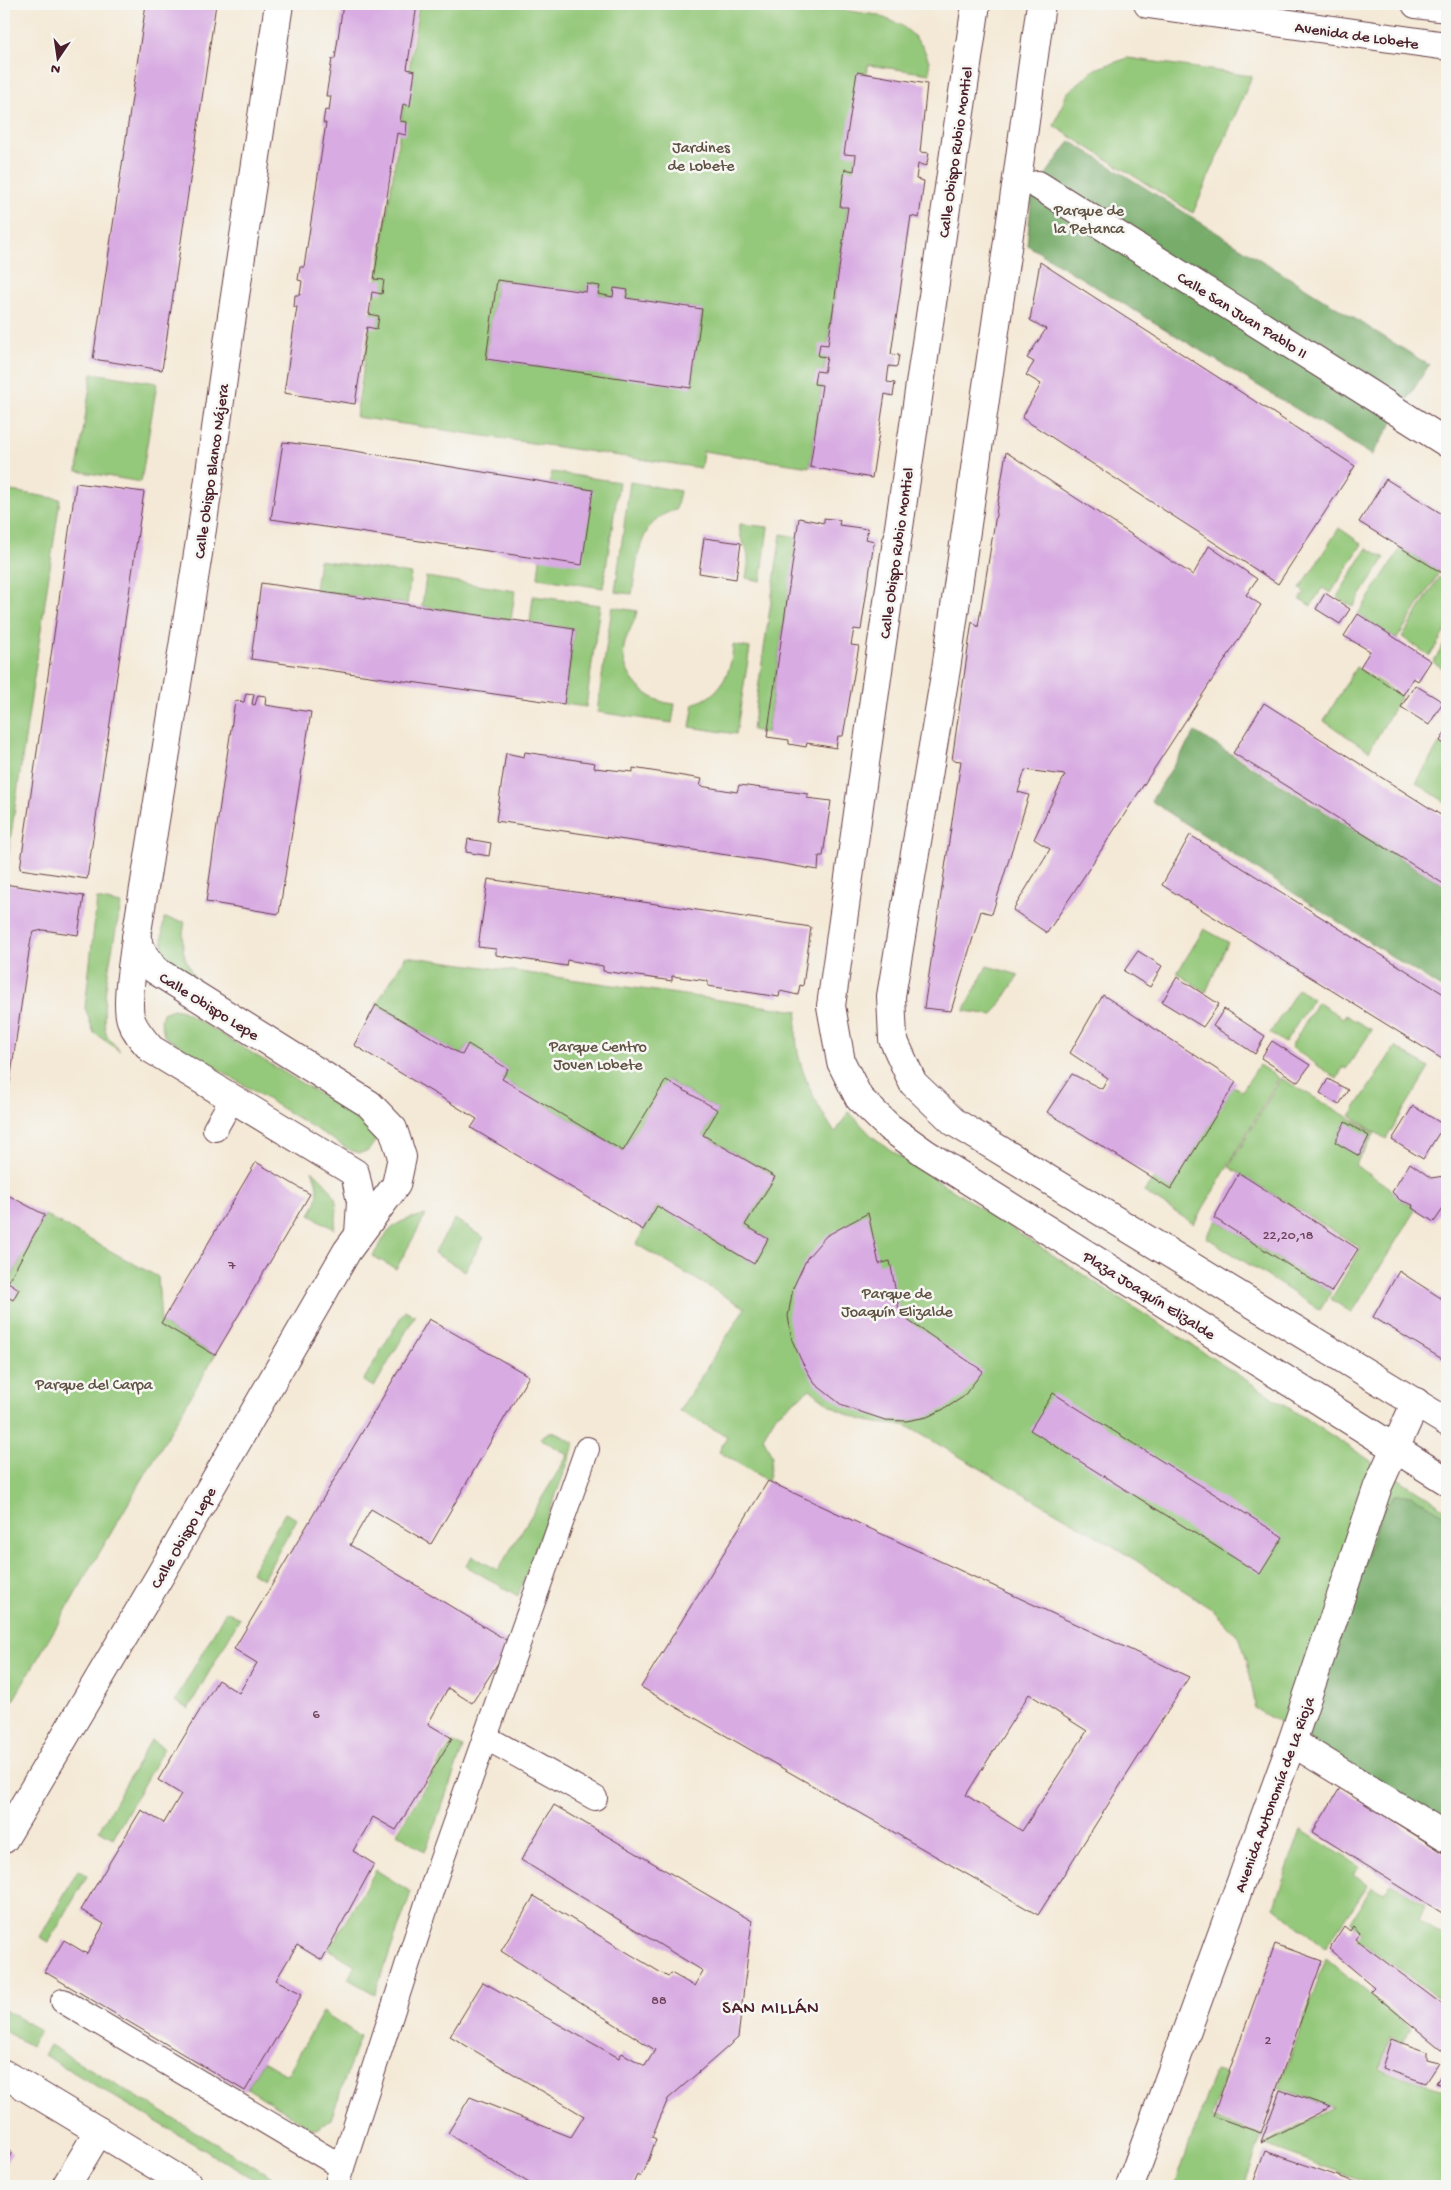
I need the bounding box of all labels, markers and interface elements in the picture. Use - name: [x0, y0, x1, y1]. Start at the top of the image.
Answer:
- street label: Avenida de Lobete: [1293, 19, 1420, 56]
- north arrow: [32, 32, 82, 82]
- text: N: [49, 59, 62, 78]
- street label: Calle Obispo Rubio Montiel: [936, 66, 979, 239]
- park label: Jardines de Lobete: [667, 140, 735, 177]
- park label: Parque de la Petanca: [1053, 203, 1125, 240]
- street label: Calle San Juan Pablo II: [1172, 269, 1310, 365]
- street label: Calle Obispo Blanco Nájera: [192, 382, 235, 560]
- street label: Calle Obispo Rubio Montiel: [877, 467, 920, 640]
- street label: Calle Obispo Lepe: [155, 970, 262, 1047]
- park label: Parque Centro Joven Lobete: [548, 1039, 647, 1076]
- house number: 22,20,18: [1263, 1228, 1314, 1245]
- street label: Plaza Joaquín Elizalde: [1078, 1248, 1219, 1346]
- house number: 7: [227, 1258, 236, 1275]
- park label: Parque de Joaquín Elizalde: [841, 1286, 954, 1323]
- park label: Parque del Carpa: [34, 1377, 154, 1396]
- street label: Calle Obispo Lepe: [148, 1484, 222, 1593]
- street label: Avenida Autonomía de La Rioja: [1232, 1694, 1321, 1896]
- house number: 6: [312, 1707, 320, 1724]
- house number: 88: [651, 1993, 667, 2010]
- district label: SAN MILLÁN: [722, 1998, 820, 2020]
- house number: 2: [1265, 2033, 1272, 2050]

